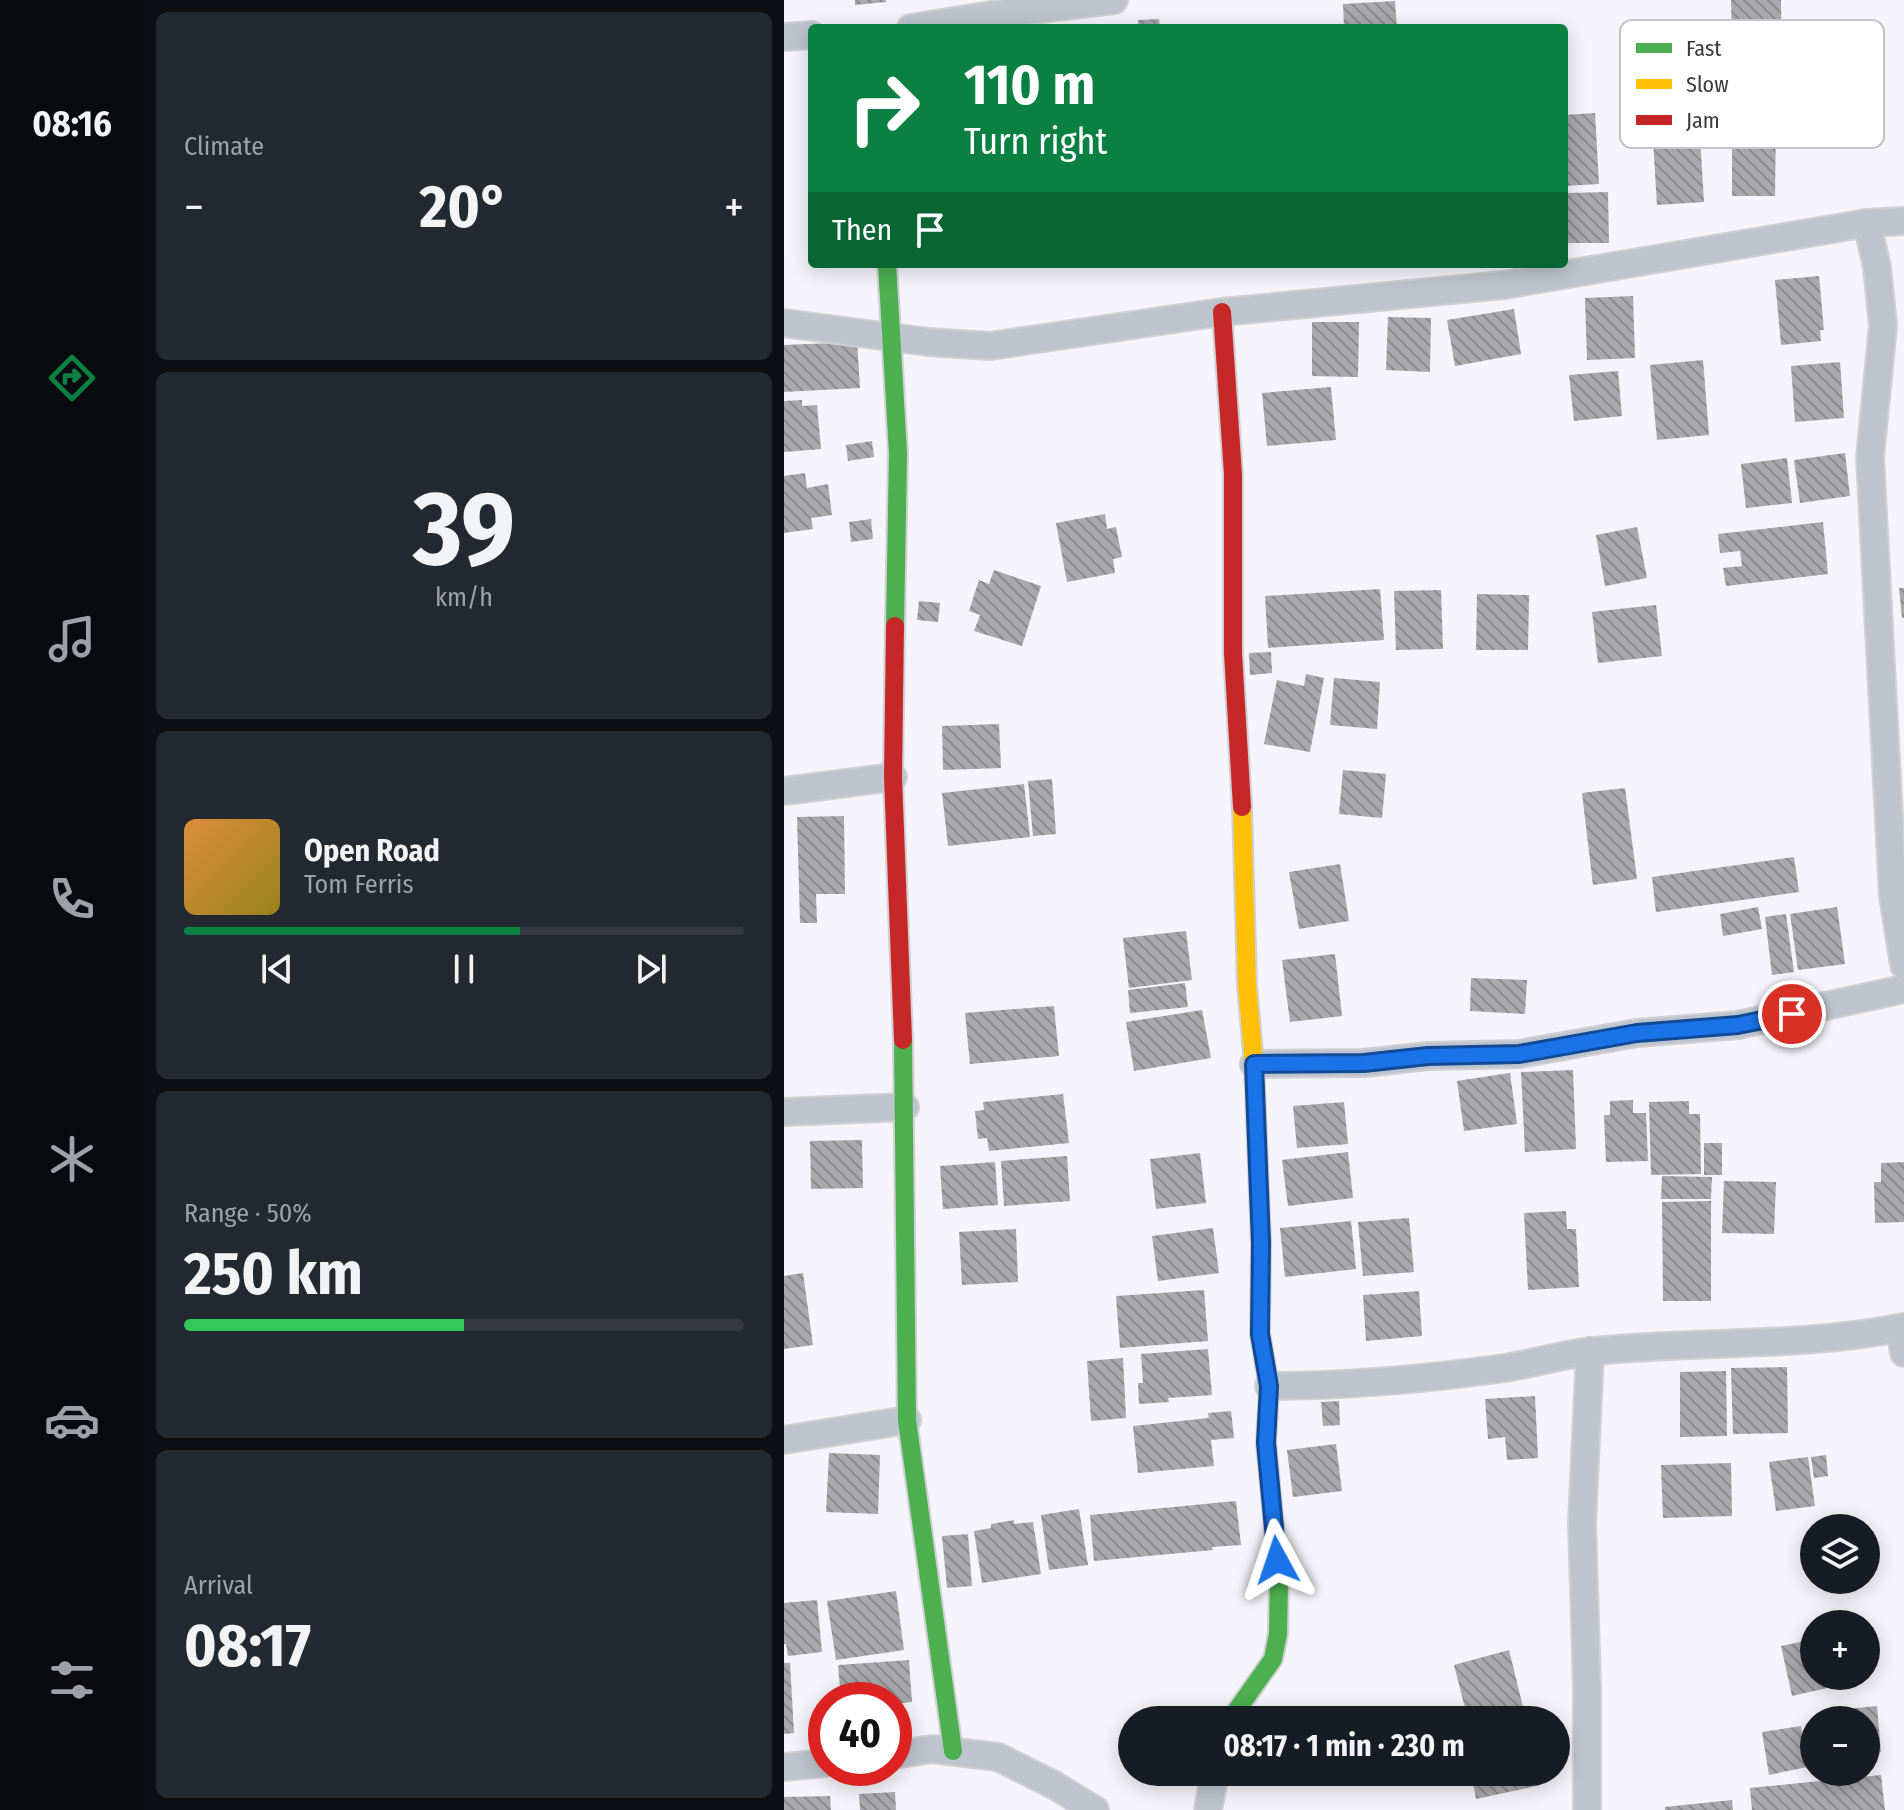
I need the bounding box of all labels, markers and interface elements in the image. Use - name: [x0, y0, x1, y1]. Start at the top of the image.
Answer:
- legend: [1620, 20, 1884, 148]
- text: Fast: [1686, 35, 1722, 62]
- text: 110 m: [964, 52, 1095, 119]
- icon: right: [832, 56, 936, 160]
- text: Slow: [1686, 71, 1729, 98]
- text: 08:16: [32, 102, 112, 146]
- text: Jam: [1686, 107, 1720, 134]
- text: Turn right: [964, 120, 1107, 164]
- text: Climate: [184, 131, 264, 162]
- text: 20°: [420, 171, 508, 243]
- text: −: [184, 181, 204, 234]
- text: +: [724, 181, 744, 234]
- icon: arrive: [908, 208, 952, 252]
- text: Then: [832, 212, 892, 248]
- icon: directions: [44, 350, 100, 406]
- text: 39: [413, 467, 515, 592]
- text: km/h: [435, 582, 493, 613]
- icon: music: [44, 611, 100, 667]
- text: Open Road: [304, 833, 440, 869]
- text: Tom Ferris: [304, 869, 414, 900]
- icon: phone: [44, 871, 100, 927]
- icon: previous: [255, 947, 299, 991]
- icon: pause: [442, 947, 486, 991]
- icon: next: [629, 947, 673, 991]
- pin: [1758, 980, 1826, 1048]
- icon: arrive: [1770, 992, 1814, 1036]
- icon: climate: [44, 1131, 100, 1187]
- text: Range · 50%: [184, 1198, 312, 1229]
- text: 250 km: [184, 1238, 363, 1310]
- icon: car: [44, 1392, 100, 1448]
- map controls: [1800, 1514, 1880, 1786]
- button: layers: [1800, 1514, 1880, 1594]
- position arrow: [1235, 1518, 1319, 1602]
- text: Arrival: [184, 1570, 253, 1601]
- text: 08:17: [184, 1610, 311, 1682]
- button: +: [1800, 1610, 1880, 1690]
- icon: filters: [44, 1652, 100, 1708]
- speed limit sign: 40: [808, 1682, 912, 1786]
- button: −: [1800, 1706, 1880, 1786]
- text: 08:17 · 1 min · 230 m: [1223, 1728, 1465, 1764]

